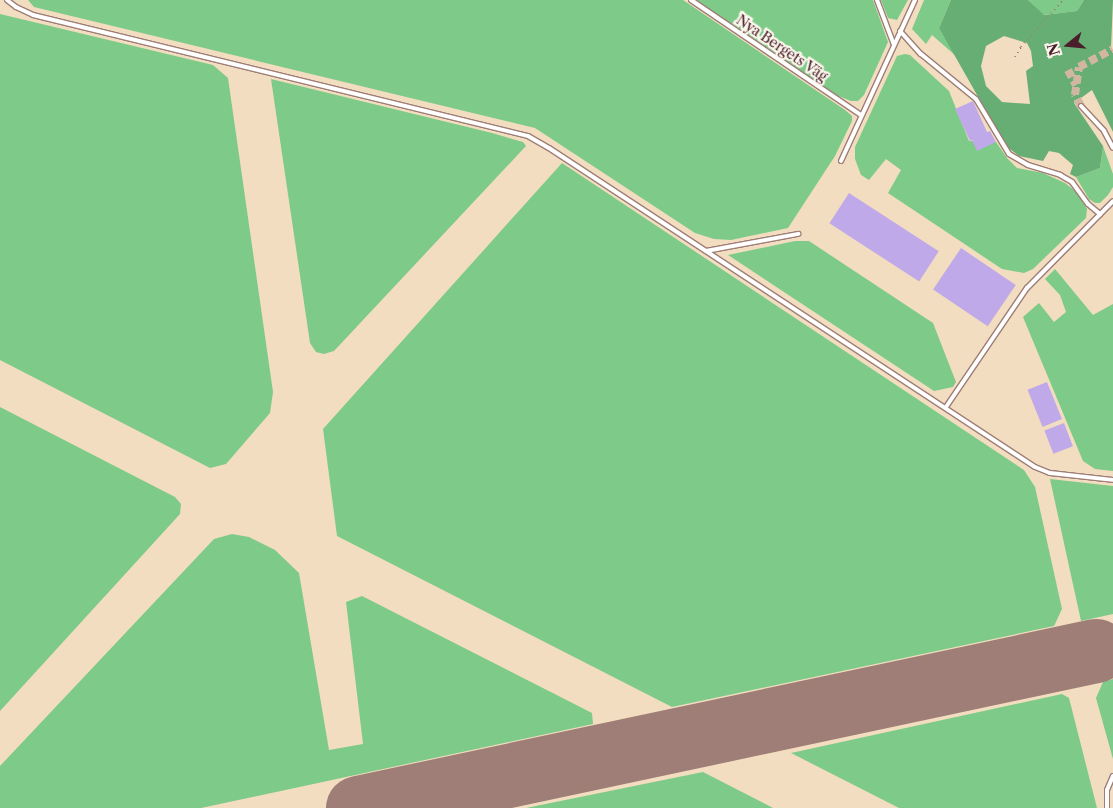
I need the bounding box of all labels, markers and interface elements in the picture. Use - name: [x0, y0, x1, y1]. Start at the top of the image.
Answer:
- street label: Nya Bergets Väg: [733, 11, 831, 85]
- north arrow: [1043, 20, 1093, 70]
- text: N: [1043, 41, 1064, 58]

